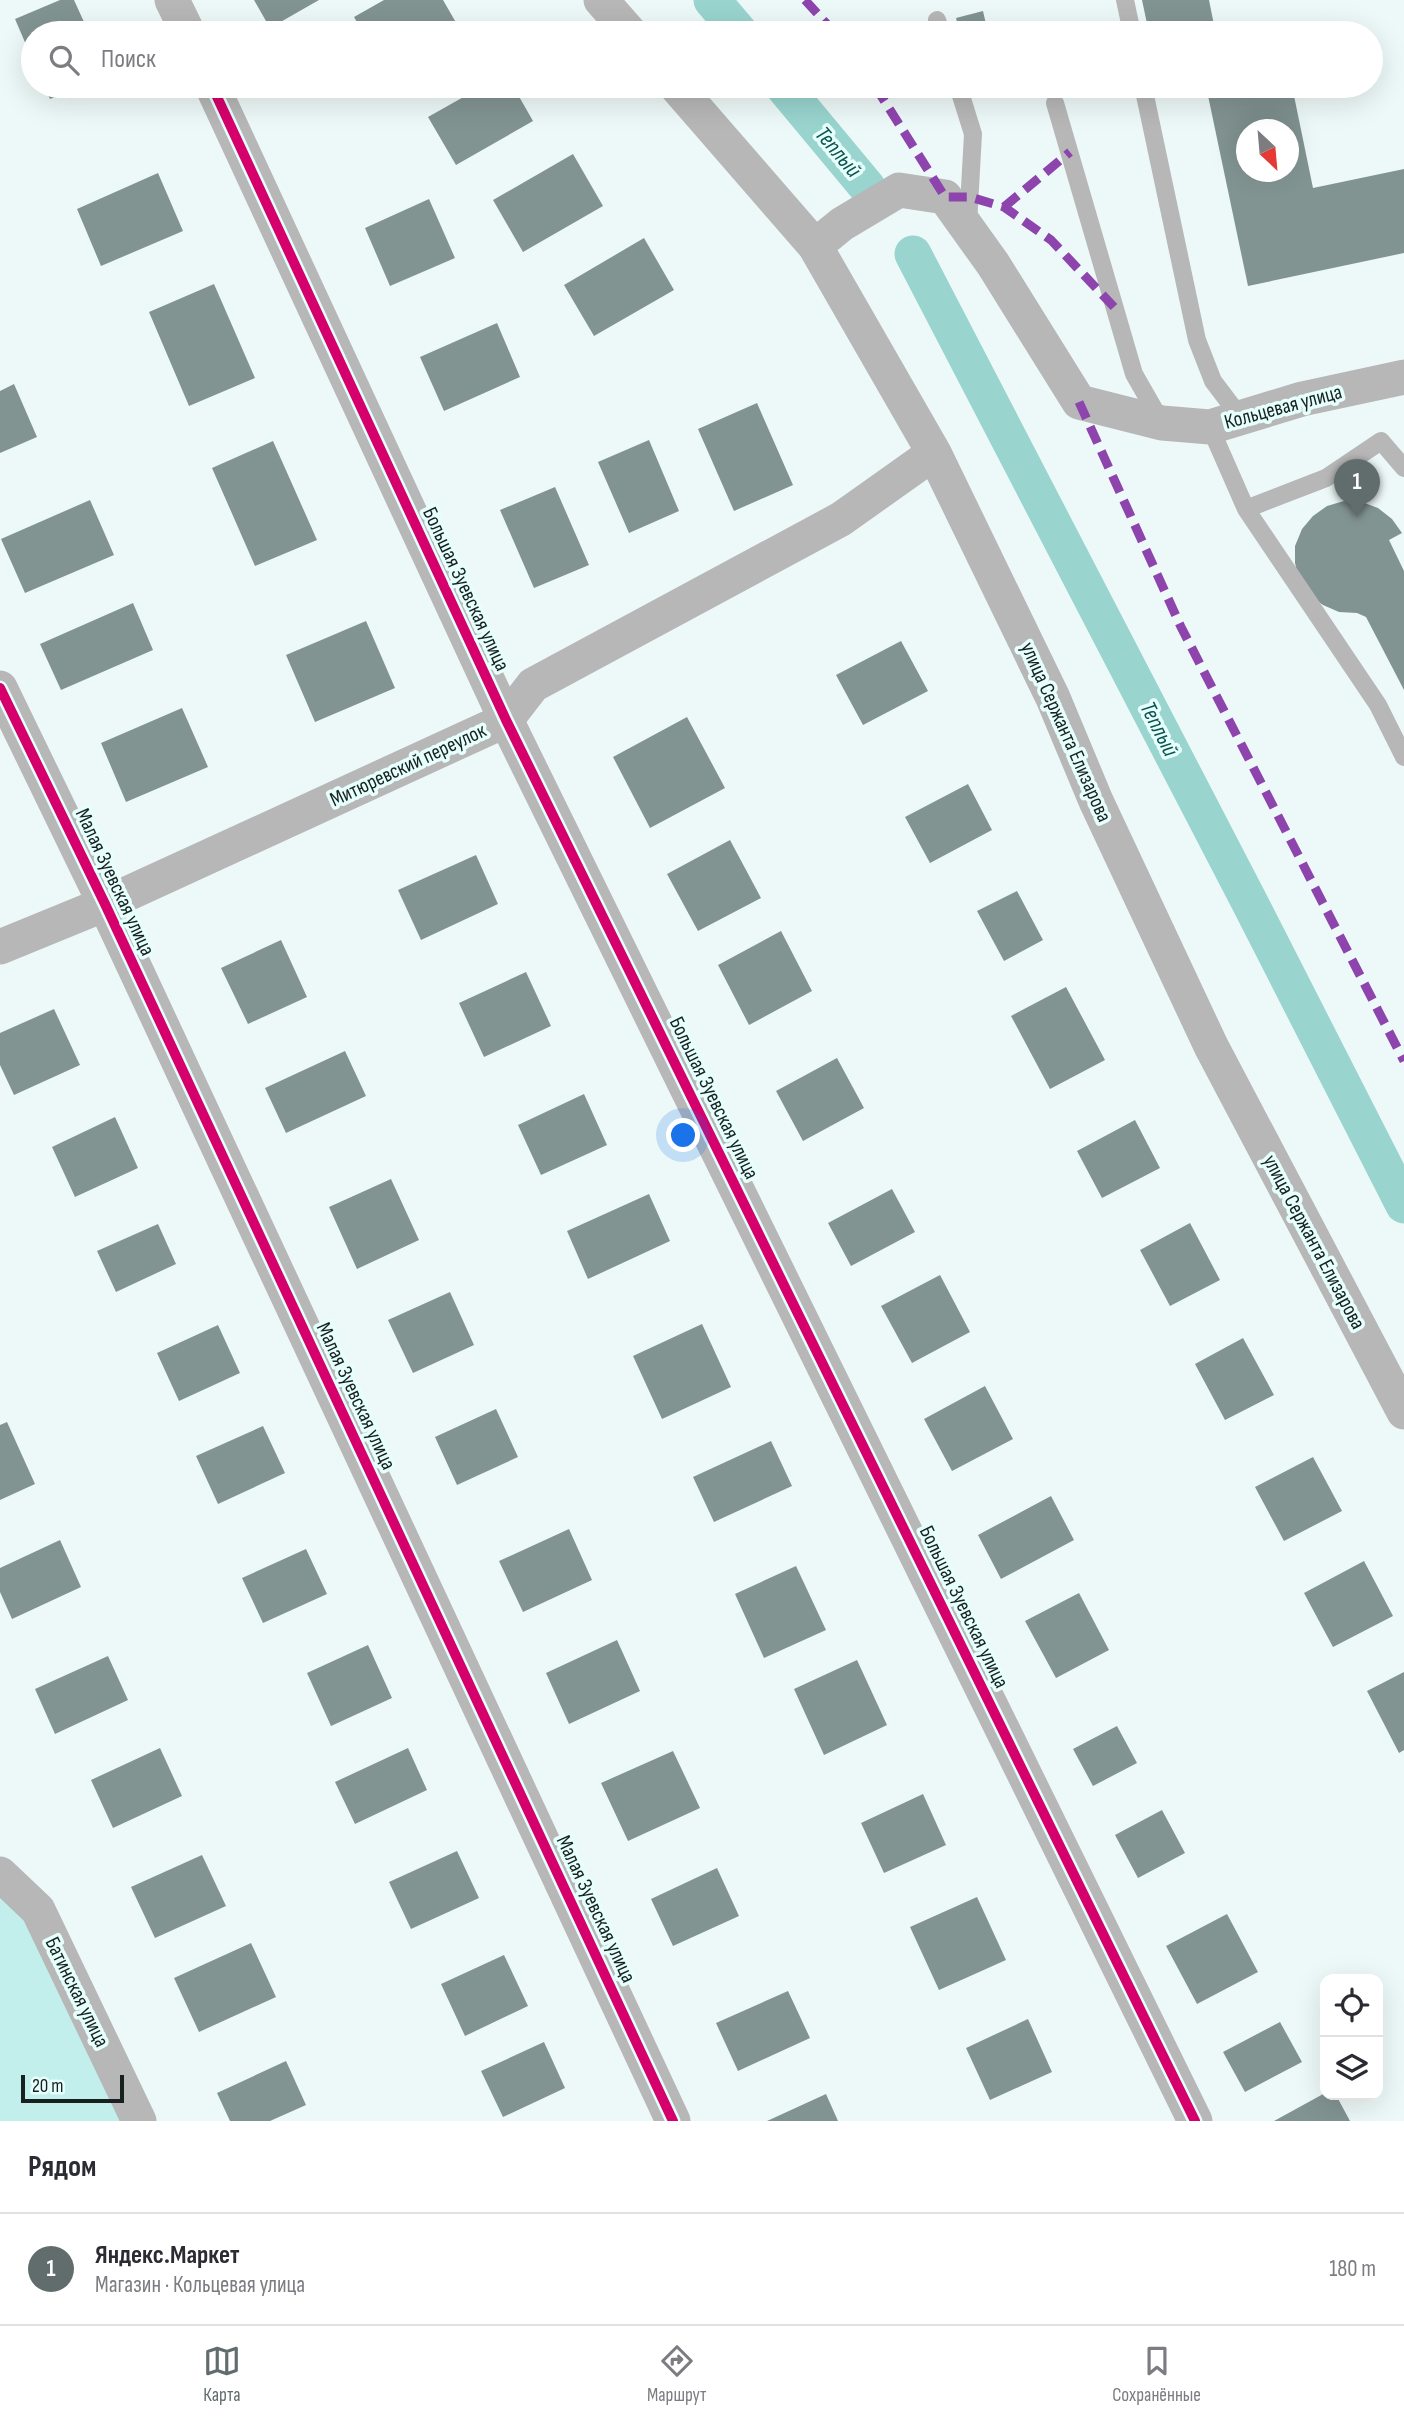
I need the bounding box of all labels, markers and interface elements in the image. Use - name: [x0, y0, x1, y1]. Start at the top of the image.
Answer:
- search box: [21, 21, 1383, 98]
- icon: search: [45, 41, 83, 79]
- text: Поиск: [101, 44, 156, 75]
- north arrow: [1236, 119, 1299, 182]
- water label: Теплый: [809, 121, 868, 184]
- street label: Кольцевая улица: [1221, 379, 1345, 435]
- pin: 1: [1334, 459, 1380, 517]
- street label: Большая Зуевская улица: [417, 503, 515, 675]
- street label: улица Сержанта Елизарова: [1015, 638, 1117, 826]
- water label: Теплый: [1133, 697, 1185, 762]
- street label: Митюревский переулок: [326, 718, 490, 812]
- street label: Малая Зуевская улица: [70, 804, 160, 960]
- street label: Большая Зуевская улица: [664, 1013, 764, 1183]
- your location: [666, 1118, 700, 1152]
- street label: улица Сержанта Елизарова: [1257, 1150, 1371, 1334]
- street label: Малая Зуевская улица: [311, 1318, 401, 1474]
- street label: Большая Зуевская улица: [914, 1522, 1014, 1692]
- street label: Малая Зуевская улица: [551, 1831, 641, 1987]
- street label: Батинская улица: [40, 1933, 114, 2051]
- map controls: [1320, 1974, 1383, 2100]
- button: locate: [1320, 1974, 1383, 2037]
- button: layers: [1320, 2037, 1383, 2100]
- scale bar: [21, 2072, 124, 2104]
- text: 20 m: [32, 2075, 64, 2098]
- text: Рядом: [28, 2149, 96, 2185]
- text: Яндекс.Маркет: [95, 2240, 240, 2271]
- text: 1: [46, 2255, 56, 2283]
- text: 180 m: [1329, 2255, 1376, 2283]
- text: Магазин · Кольцевая улица: [95, 2271, 305, 2299]
- tab: Карта: [203, 2342, 241, 2407]
- tab: Маршрут: [647, 2342, 706, 2407]
- tab: Сохранённые: [1112, 2342, 1201, 2407]

